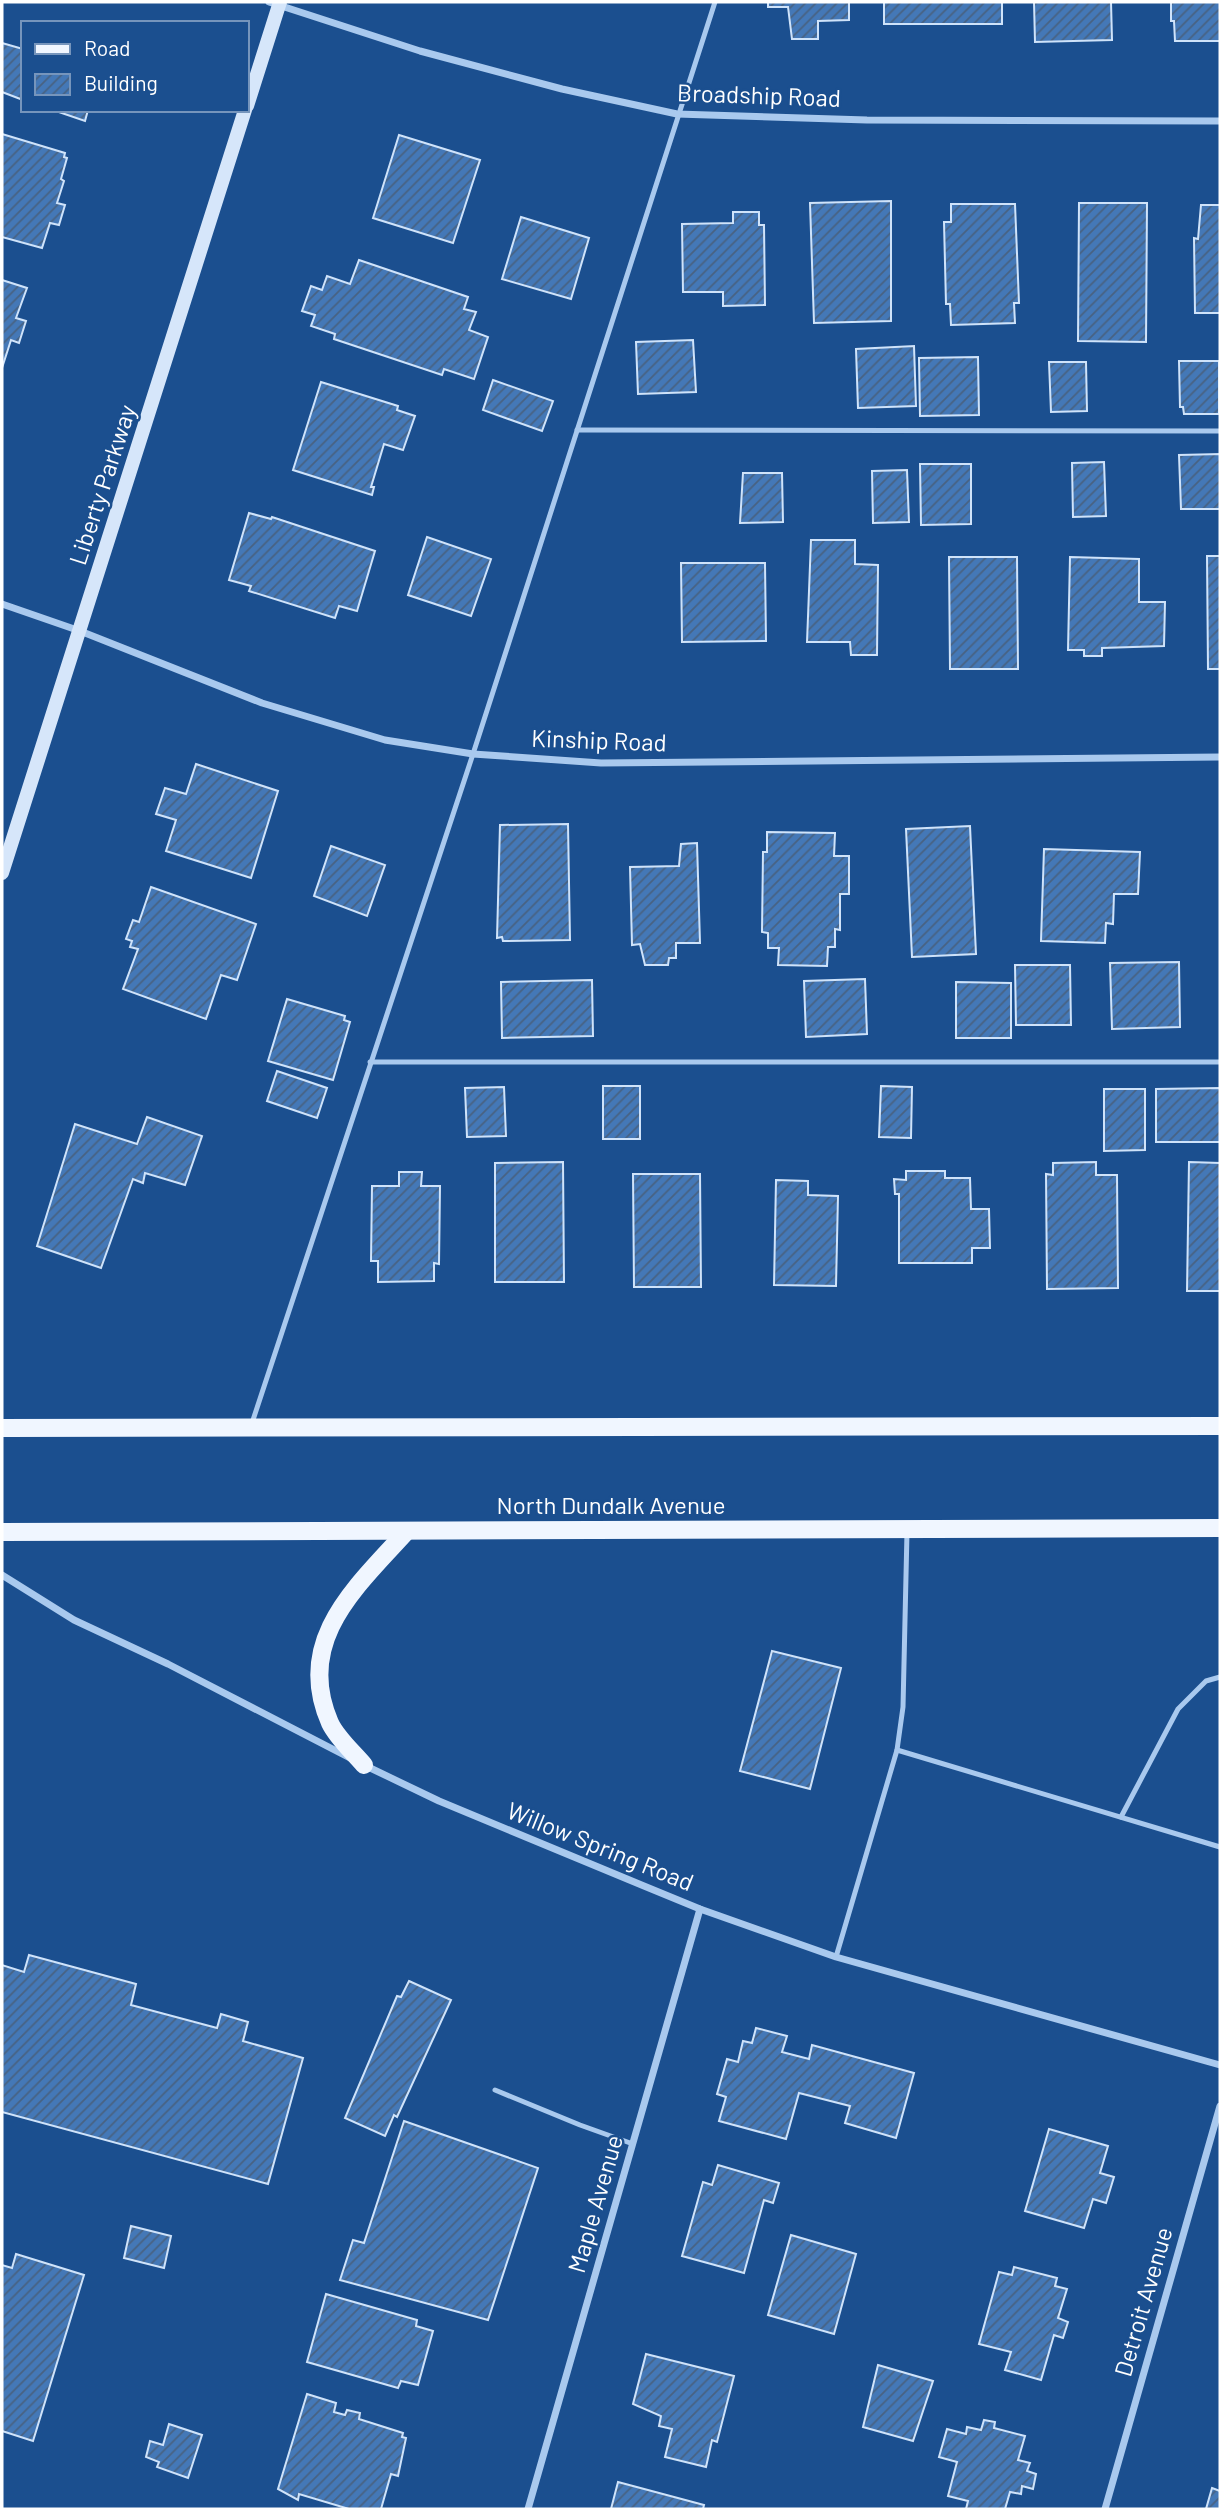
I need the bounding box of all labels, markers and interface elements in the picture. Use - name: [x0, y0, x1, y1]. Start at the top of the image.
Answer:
- legend: [21, 21, 248, 112]
- text: Road: [84, 35, 130, 60]
- text: Building: [84, 70, 158, 95]
- street label: Broadship Road: [677, 77, 841, 112]
- street label: Liberty Parkway: [62, 401, 141, 568]
- street label: Kinship Road: [531, 723, 667, 756]
- street label: North Dundalk Avenue: [497, 1490, 725, 1519]
- street label: Willow Spring Road: [503, 1795, 698, 1896]
- street label: Maple Avenue: [561, 2131, 628, 2276]
- street label: Detroit Avenue: [1107, 2224, 1178, 2380]

